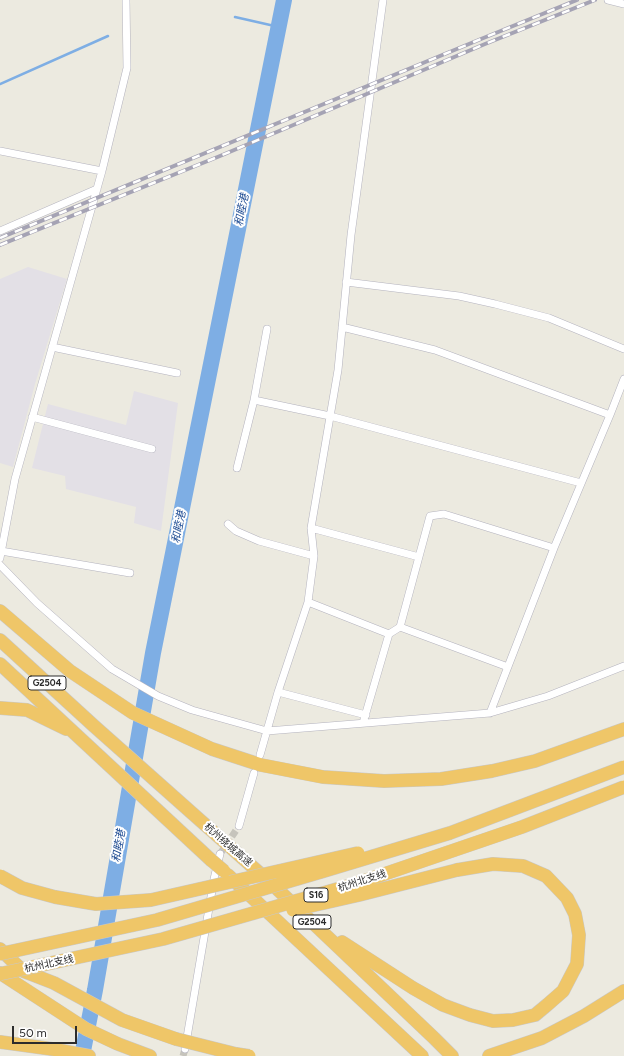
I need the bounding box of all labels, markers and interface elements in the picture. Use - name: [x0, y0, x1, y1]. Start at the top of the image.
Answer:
- water label: 和睦港: [232, 193, 252, 227]
- water label: 和睦港: [169, 510, 189, 544]
- road number: G2504: [28, 676, 66, 690]
- street label: 杭州绕城高速: [201, 821, 255, 869]
- water label: 和睦港: [110, 829, 128, 863]
- street label: 杭州北支线: [336, 868, 388, 894]
- road number: S16: [304, 888, 328, 902]
- road number: G2504: [293, 915, 331, 929]
- street label: 杭州北支线: [23, 953, 75, 975]
- scale bar: [14, 1018, 79, 1044]
- text: 50 m: [19, 1026, 47, 1040]

